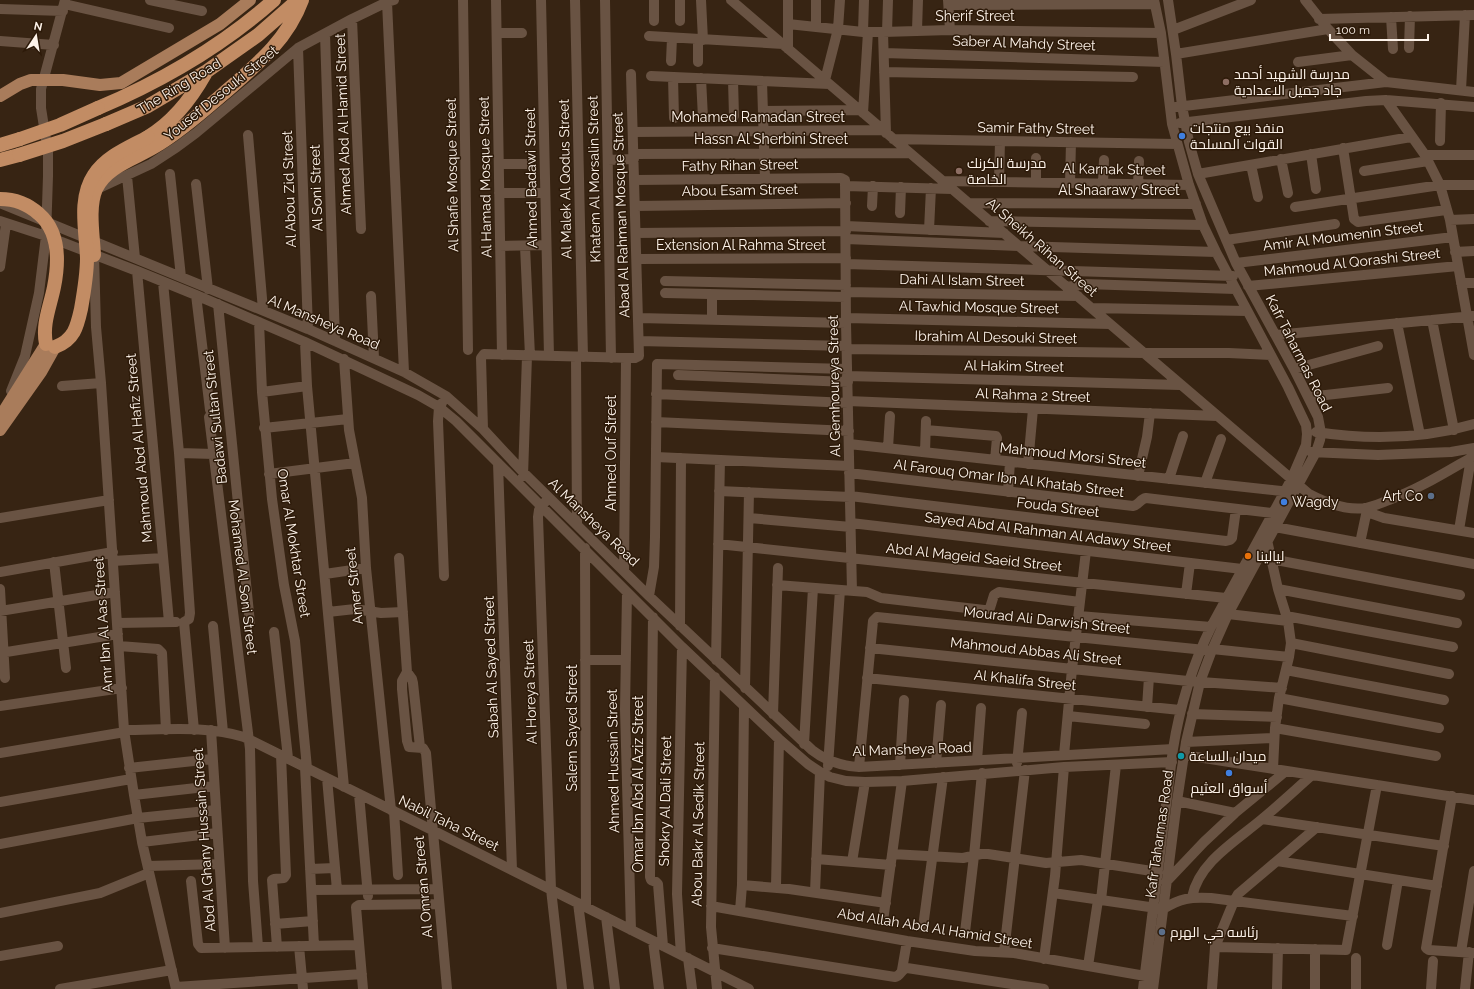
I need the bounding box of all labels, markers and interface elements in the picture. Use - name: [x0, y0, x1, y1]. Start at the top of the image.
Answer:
- street label: Sherif Street: [935, 8, 1015, 24]
- north arrow: [16, 16, 56, 56]
- scale bar: [1330, 16, 1428, 42]
- text: N: [33, 19, 43, 34]
- text: 100 m: [1336, 23, 1370, 37]
- street label: Ahmed Abd Al Hamid Street: [332, 33, 354, 215]
- street label: Saber Al Mahdy Street: [952, 33, 1096, 54]
- street label: Yousef Desouki Street: [161, 42, 281, 144]
- street label: The Ring Road: [134, 55, 224, 117]
- place label: مدرسة الشهيد أحمد جاد جميل الاعدادية: [1234, 65, 1350, 98]
- marker: مدرسة الشهيد أحمد جاد جميل الاعدادية: [1221, 77, 1231, 87]
- street label: Khatem Al Morsalin Street: [585, 95, 603, 263]
- street label: Al Hamad Mosque Street: [476, 96, 494, 258]
- street label: Al Shafie Mosque Street: [443, 97, 461, 252]
- street label: Al Malek Al Qodus Street: [556, 98, 574, 259]
- street label: Ahmed Badawi Street: [522, 107, 540, 249]
- street label: Mohamed Ramadan Street: [671, 109, 845, 125]
- street label: Abad Al Rahman Mosque Street: [609, 112, 633, 318]
- street label: Samir Fathy Street: [977, 119, 1095, 137]
- place label: منفذ بيع منتجات القوات المسلحة: [1190, 120, 1284, 152]
- street label: Al Abou Zid Street: [279, 130, 299, 248]
- street label: Hassn Al Sherbini Street: [694, 131, 848, 147]
- marker: منفذ بيع منتجات القوات المسلحة: [1177, 131, 1187, 141]
- street label: Al Soni Street: [306, 144, 326, 232]
- place label: مدرسة الكرنك الخاصة: [967, 155, 1047, 187]
- street label: Fathy Rihan Street: [681, 156, 799, 174]
- street label: Al Karnak Street: [1062, 160, 1166, 178]
- marker: مدرسة الكرنك الخاصة: [954, 166, 964, 176]
- street label: Abou Esam Street: [682, 181, 799, 199]
- street label: Al Shaarawy Street: [1058, 182, 1180, 198]
- street label: Al Sheikh Rihan Street: [983, 194, 1101, 300]
- street label: Amir Al Moumenin Street: [1262, 218, 1424, 254]
- street label: Extension Al Rahma Street: [656, 237, 826, 253]
- street label: Mahmoud Al Qorashi Street: [1263, 245, 1441, 279]
- street label: Dahi Al Islam Street: [899, 271, 1025, 289]
- street label: Al Mansheya Road: [266, 291, 382, 353]
- street label: Kafr Taharmas Road: [1263, 292, 1335, 414]
- street label: Al Tawhid Mosque Street: [899, 298, 1060, 316]
- street label: Al Gemhoureya Street: [825, 314, 843, 457]
- street label: Ibrahim Al Desouki Street: [914, 328, 1078, 346]
- street label: Badawi Sultan Street: [200, 349, 230, 485]
- street label: Mahmoud Abd Al Hafiz Street: [123, 352, 155, 543]
- street label: Al Hakim Street: [964, 357, 1064, 375]
- street label: Al Rahma 2 Street: [975, 385, 1091, 405]
- street label: Ahmed Ouf Street: [603, 394, 619, 511]
- street label: Mahmoud Morsi Street: [999, 439, 1147, 471]
- street label: Al Farouq Omar Ibn Al Khatab Street: [893, 456, 1125, 500]
- street label: Omar Al Mokhtar Street: [274, 467, 314, 619]
- street label: Al Mansheya Road: [545, 475, 643, 569]
- place label: Art Co: [1382, 488, 1423, 504]
- marker: Art Co: [1426, 491, 1436, 501]
- street label: Fouda Street: [1016, 494, 1101, 520]
- place label: Wagdy: [1292, 494, 1339, 510]
- marker: Wagdy: [1279, 497, 1289, 507]
- street label: Mohamed Al Soni Street: [226, 499, 260, 656]
- street label: Sayed Abd Al Rahman Al Adawy Street: [924, 509, 1173, 555]
- street label: Abd Al Mageid Saeid Street: [885, 540, 1063, 574]
- street label: Amer Street: [342, 546, 366, 625]
- place label: ليالينا: [1256, 548, 1284, 564]
- marker: ليالينا: [1243, 551, 1253, 561]
- street label: Amr Ibn Al Aas Street: [90, 556, 116, 693]
- street label: Sabah Al Sayed Street: [481, 595, 501, 739]
- street label: Mourad Ali Darwish Street: [963, 603, 1131, 637]
- street label: Mahmoud Abbas Ali Street: [949, 634, 1123, 668]
- street label: Al Horeya Street: [520, 639, 540, 745]
- street label: Salem Sayed Street: [564, 664, 580, 792]
- street label: Al Khalifa Street: [973, 667, 1077, 693]
- street label: Ahmed Hussain Street: [604, 688, 622, 833]
- street label: Omar Ibn Abd Al Aziz Street: [630, 695, 646, 873]
- street label: Shokry Al Dali Street: [656, 735, 674, 867]
- street label: Al Mansheya Road: [852, 739, 972, 759]
- street label: Abou Bakr Al Sedik Street: [689, 741, 707, 907]
- street label: Abd Al Ghany Hussain Street: [190, 747, 218, 933]
- place label: ميدان الساعة: [1189, 748, 1266, 764]
- marker: ميدان الساعة: [1176, 751, 1186, 761]
- marker: أسواق العثيم: [1224, 768, 1234, 778]
- street label: Kafr Taharmas Road: [1142, 769, 1176, 899]
- place label: أسواق العثيم: [1191, 779, 1268, 798]
- street label: Nabil Taha Street: [396, 792, 502, 854]
- street label: Al Omran Street: [411, 835, 435, 939]
- street label: Abd Allah Abd Al Hamid Street: [836, 905, 1034, 951]
- place label: رئاسه حي الهرم: [1170, 924, 1258, 944]
- marker: رئاسه حي الهرم: [1157, 927, 1167, 937]

